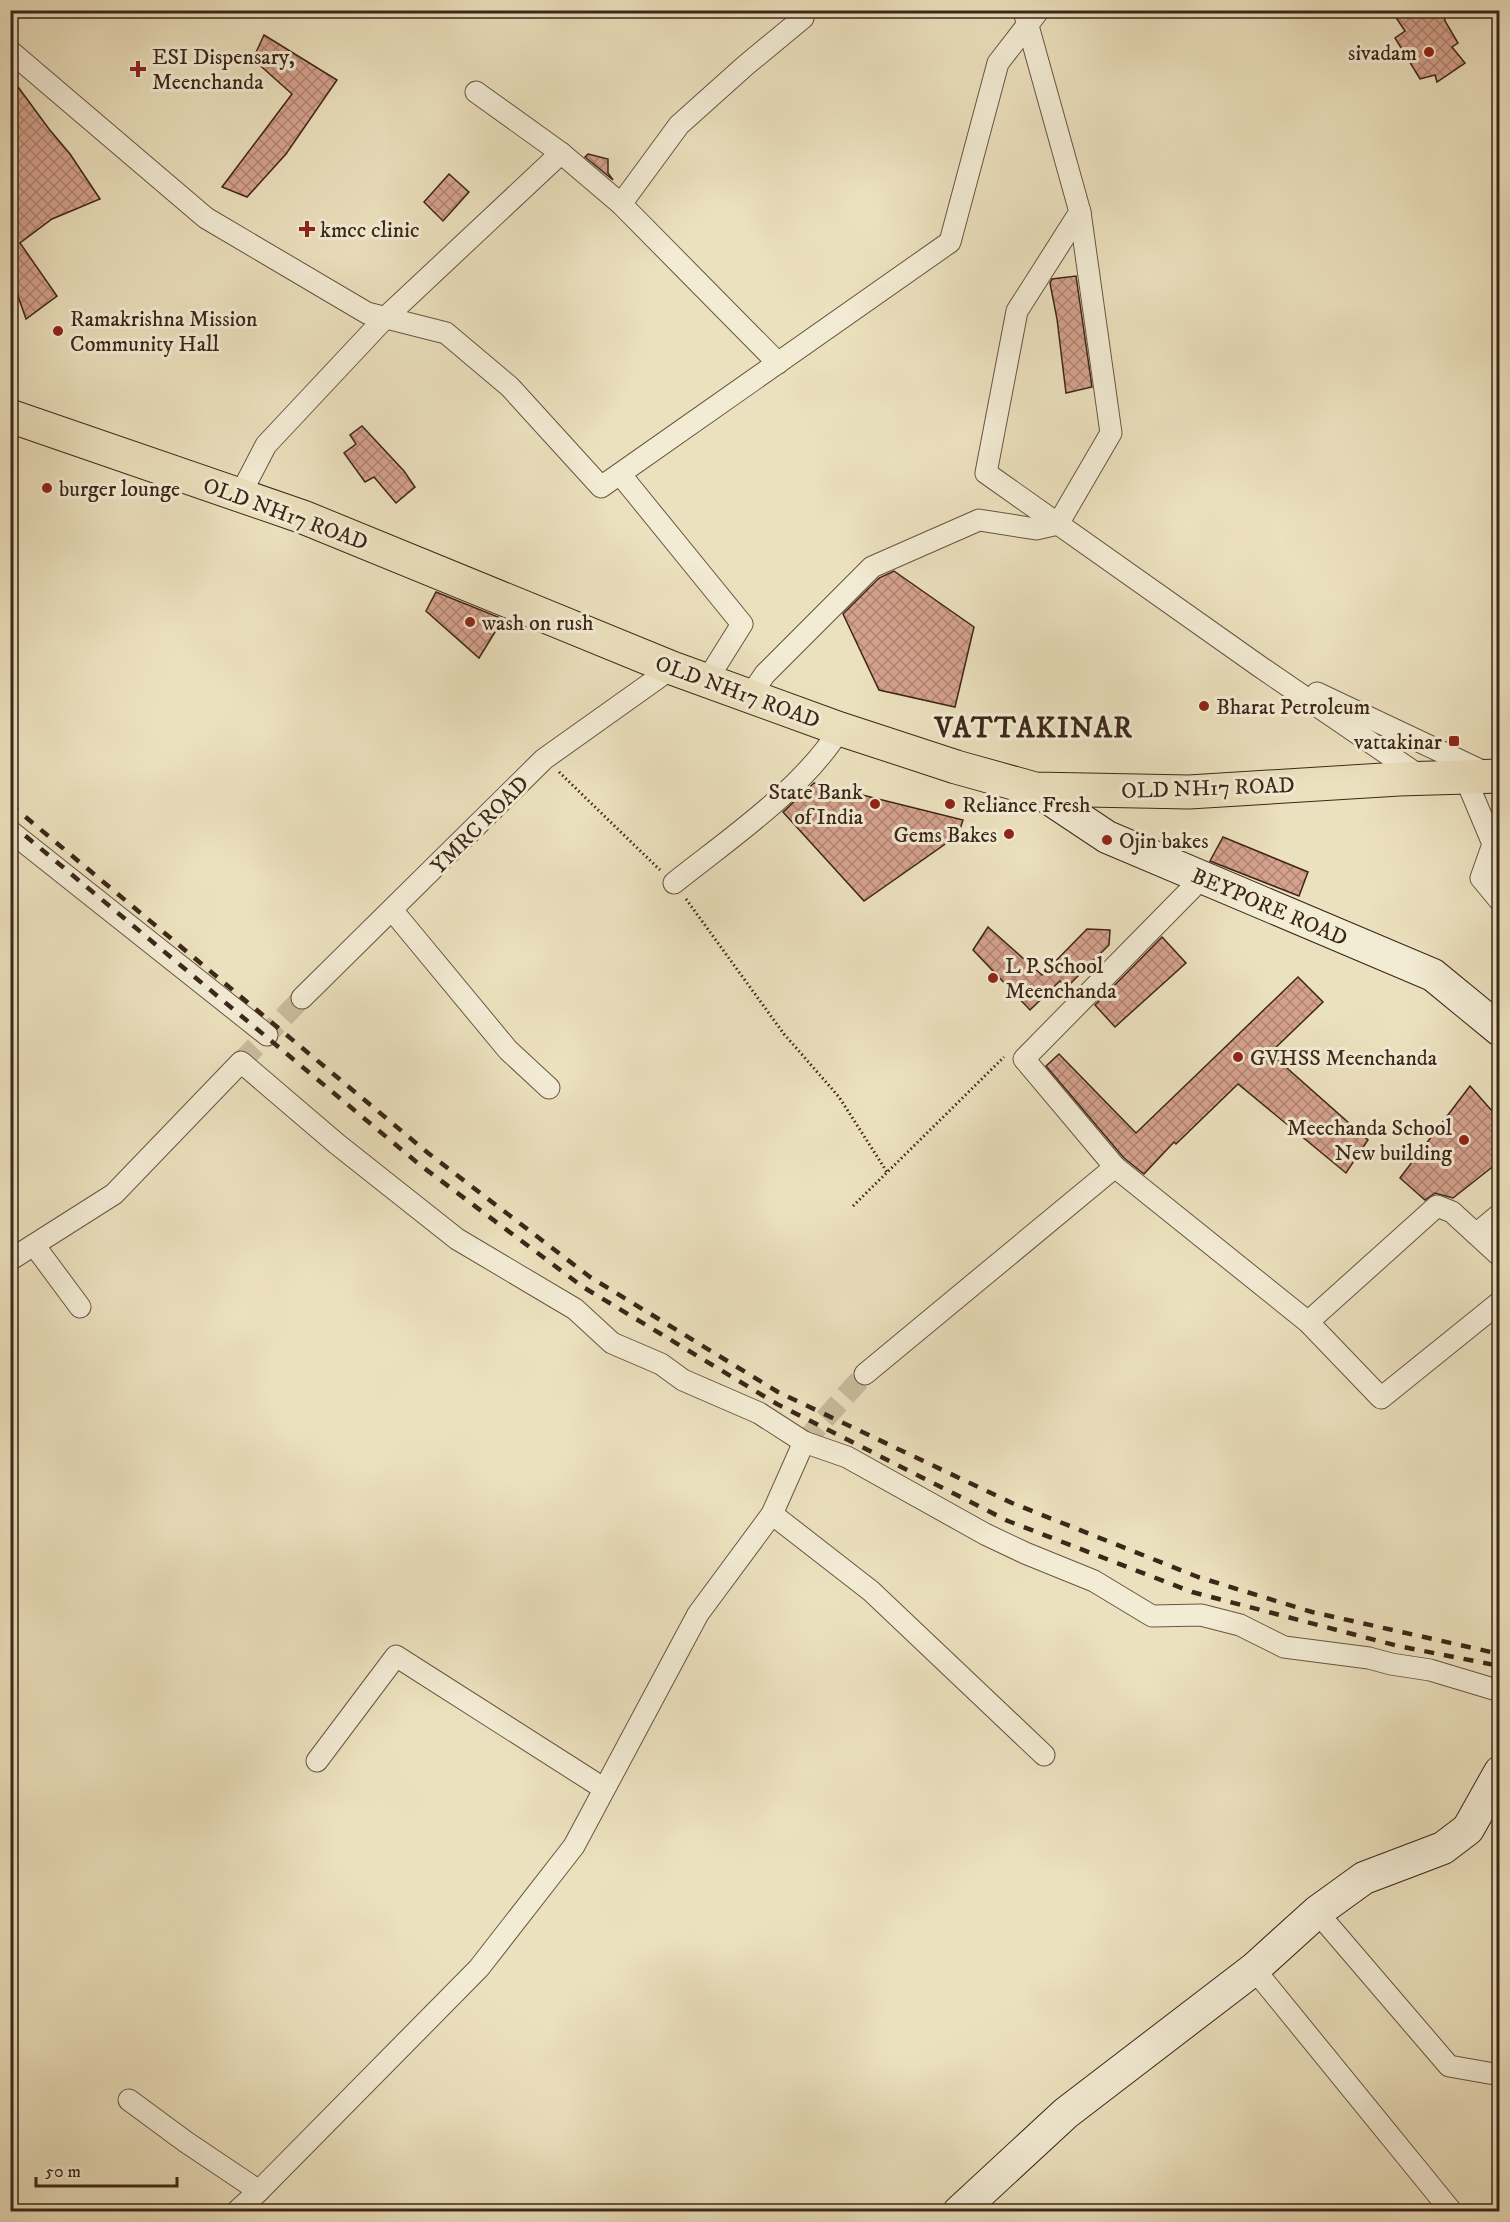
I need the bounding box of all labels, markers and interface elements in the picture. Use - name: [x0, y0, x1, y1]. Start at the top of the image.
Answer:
- place label: sivadam: [1348, 40, 1417, 67]
- place label: ESI Dispensary, Meenchanda: [152, 44, 295, 96]
- marker: sivadam: [1422, 45, 1436, 59]
- marker: ESI Dispensary, Meenchanda: [129, 60, 147, 78]
- place label: kmcc clinic: [320, 217, 419, 244]
- marker: kmcc clinic: [298, 220, 316, 238]
- place label: Ramakrishna Mission Community Hall: [70, 306, 258, 358]
- marker: Ramakrishna Mission Community Hall: [51, 324, 65, 338]
- street label: OLD NH17 ROAD: [199, 472, 372, 557]
- place label: burger lounge: [59, 476, 180, 503]
- marker: burger lounge: [40, 481, 54, 495]
- place label: wash on rush: [481, 610, 594, 637]
- marker: wash on rush: [463, 615, 477, 629]
- street label: OLD NH17 ROAD: [651, 650, 824, 735]
- place label: Bharat Petroleum: [1216, 694, 1370, 721]
- marker: Bharat Petroleum: [1197, 699, 1211, 713]
- district label: VATTAKINAR: [934, 711, 1133, 746]
- place label: vattakinar: [1353, 729, 1443, 756]
- marker: vattakinar: [1447, 734, 1461, 748]
- street label: YMRC ROAD: [425, 770, 535, 880]
- street label: OLD NH17 ROAD: [1121, 772, 1295, 805]
- place label: State Bank of India: [769, 779, 864, 831]
- place label: Reliance Fresh: [962, 792, 1091, 819]
- marker: State Bank of India: [868, 797, 882, 811]
- marker: Reliance Fresh: [943, 797, 957, 811]
- place label: Gems Bakes: [893, 822, 997, 849]
- marker: Gems Bakes: [1002, 827, 1016, 841]
- place label: Ojin bakes: [1119, 828, 1209, 855]
- marker: Ojin bakes: [1100, 833, 1114, 847]
- street label: BEYPORE ROAD: [1187, 862, 1352, 952]
- place label: L P School Meenchanda: [1005, 953, 1117, 1005]
- marker: L P School Meenchanda: [986, 971, 1000, 985]
- place label: GVHSS Meenchanda: [1250, 1045, 1438, 1072]
- marker: GVHSS Meenchanda: [1231, 1050, 1245, 1064]
- place label: Meechanda School New building: [1287, 1115, 1452, 1167]
- marker: Meechanda School New building: [1457, 1133, 1471, 1147]
- scale bar: [36, 2150, 177, 2188]
- text: 50 m: [45, 2161, 81, 2183]

